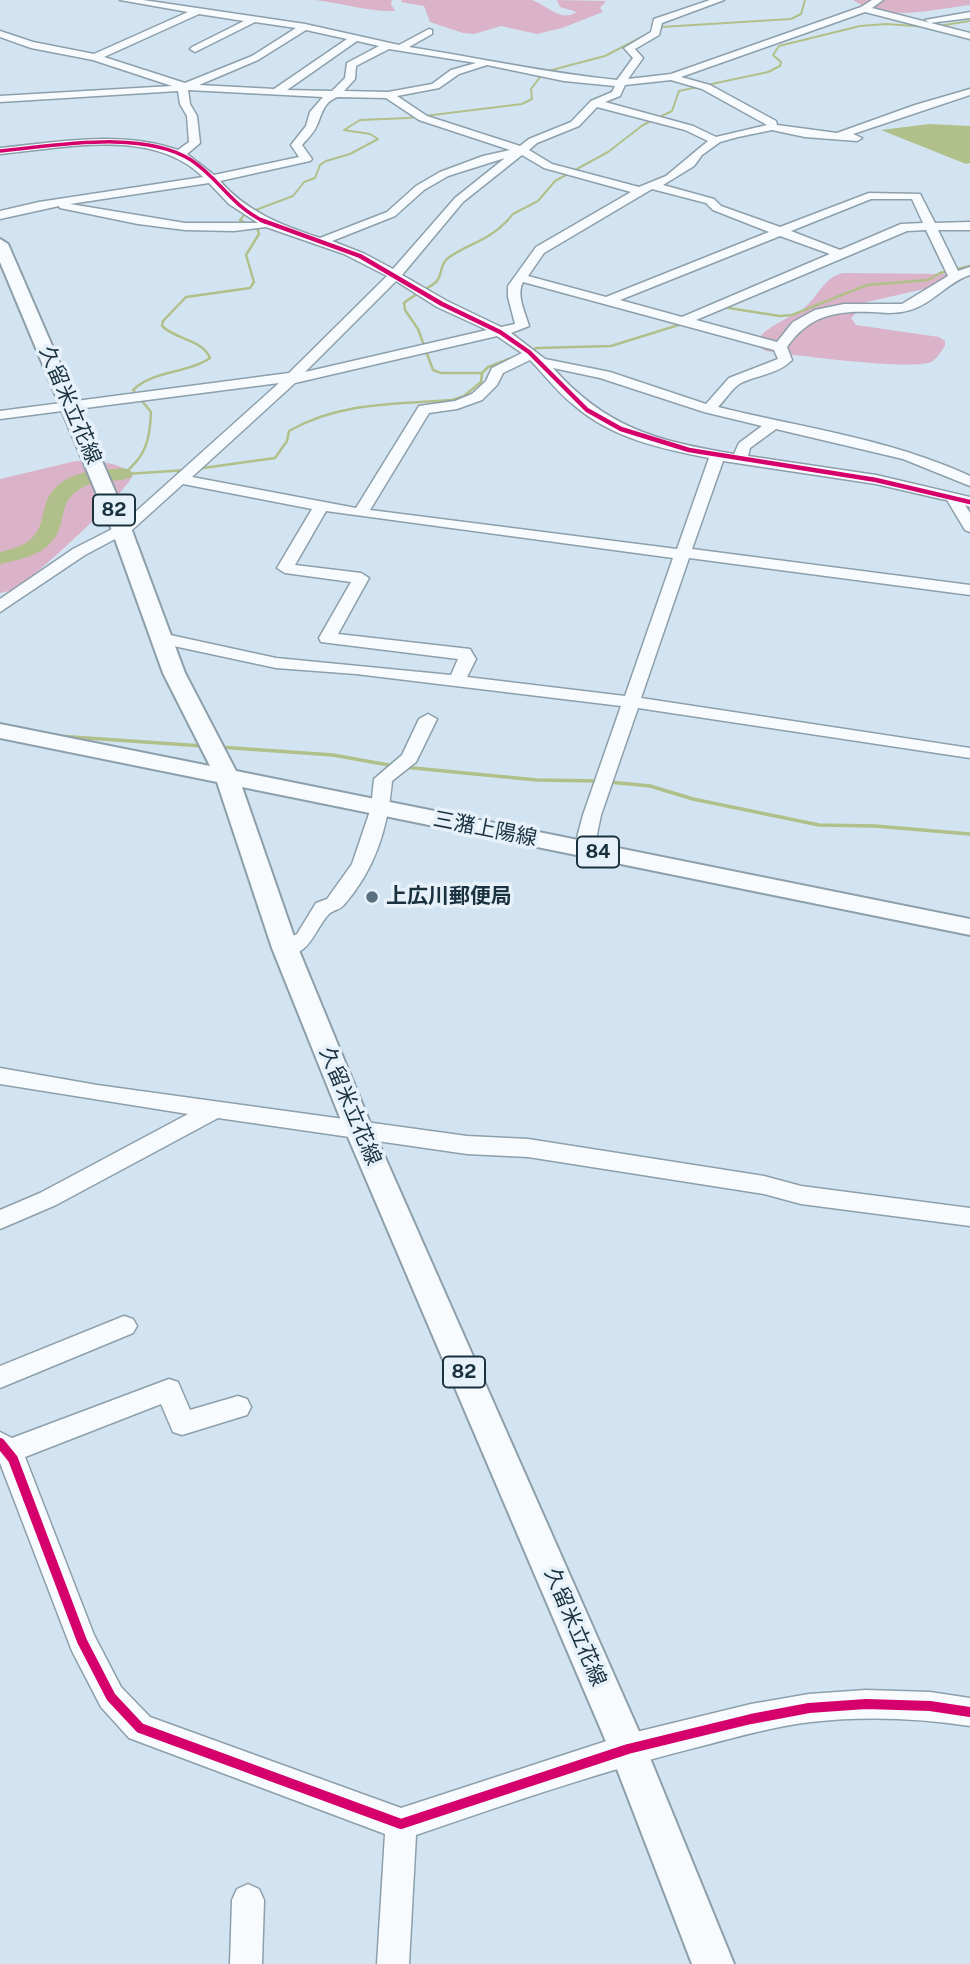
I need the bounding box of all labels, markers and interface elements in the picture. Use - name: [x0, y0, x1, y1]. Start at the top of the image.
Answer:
- street label: 久留米立花線: [34, 342, 106, 468]
- road number: 82: [93, 495, 135, 526]
- street label: 三潴上陽線: [431, 807, 539, 851]
- road number: 84: [577, 836, 619, 867]
- place label: 上広川郵便局: [386, 884, 512, 910]
- marker: 上広川郵便局: [364, 889, 380, 905]
- street label: 久留米立花線: [314, 1043, 386, 1169]
- road number: 82: [443, 1356, 485, 1388]
- street label: 久留米立花線: [539, 1564, 611, 1690]

